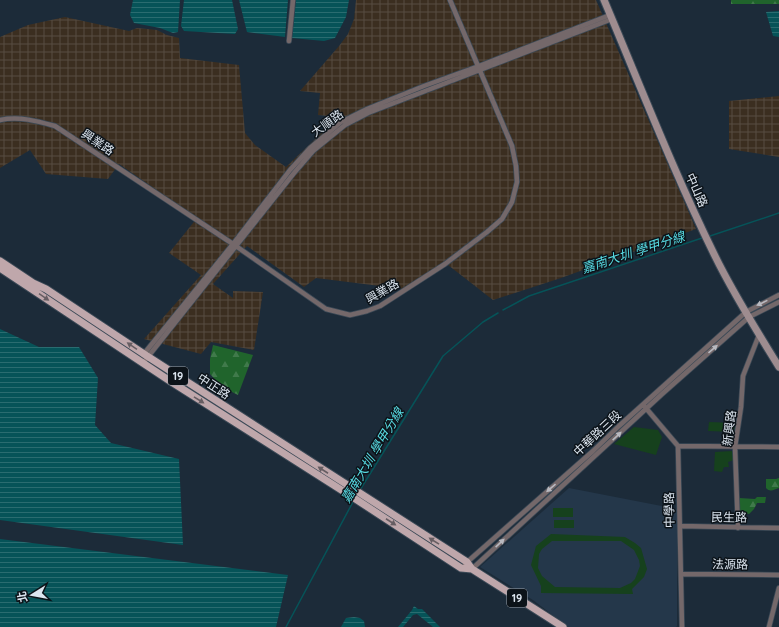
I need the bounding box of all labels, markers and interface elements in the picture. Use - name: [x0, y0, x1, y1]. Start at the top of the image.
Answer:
- street label: 大順路: [308, 106, 346, 140]
- street label: 興業路: [79, 126, 117, 158]
- street label: 中山路: [683, 170, 711, 210]
- water label: 嘉南大圳 學甲分線: [579, 227, 689, 276]
- street label: 興業路: [363, 276, 401, 306]
- one-way arrow: [39, 293, 50, 301]
- one-way arrow: [757, 300, 768, 306]
- one-way arrow: [126, 342, 137, 350]
- one-way arrow: [708, 345, 718, 354]
- road number: 19: [168, 367, 188, 385]
- street label: 中正路: [195, 370, 233, 402]
- one-way arrow: [194, 396, 204, 404]
- water label: 嘉南大圳 學甲分線: [337, 403, 408, 505]
- street label: 中華路三段: [570, 407, 624, 459]
- street label: 新興路: [719, 409, 739, 447]
- one-way arrow: [612, 431, 622, 441]
- one-way arrow: [317, 466, 329, 473]
- one-way arrow: [546, 484, 556, 493]
- street label: 中學路: [661, 492, 677, 528]
- street label: 民生路: [711, 509, 747, 525]
- one-way arrow: [386, 518, 397, 526]
- one-way arrow: [428, 538, 440, 545]
- one-way arrow: [495, 538, 505, 548]
- street label: 法源路: [712, 556, 748, 572]
- north arrow: [12, 575, 52, 615]
- road number: 19: [507, 589, 527, 607]
- text: 北: [14, 590, 30, 604]

